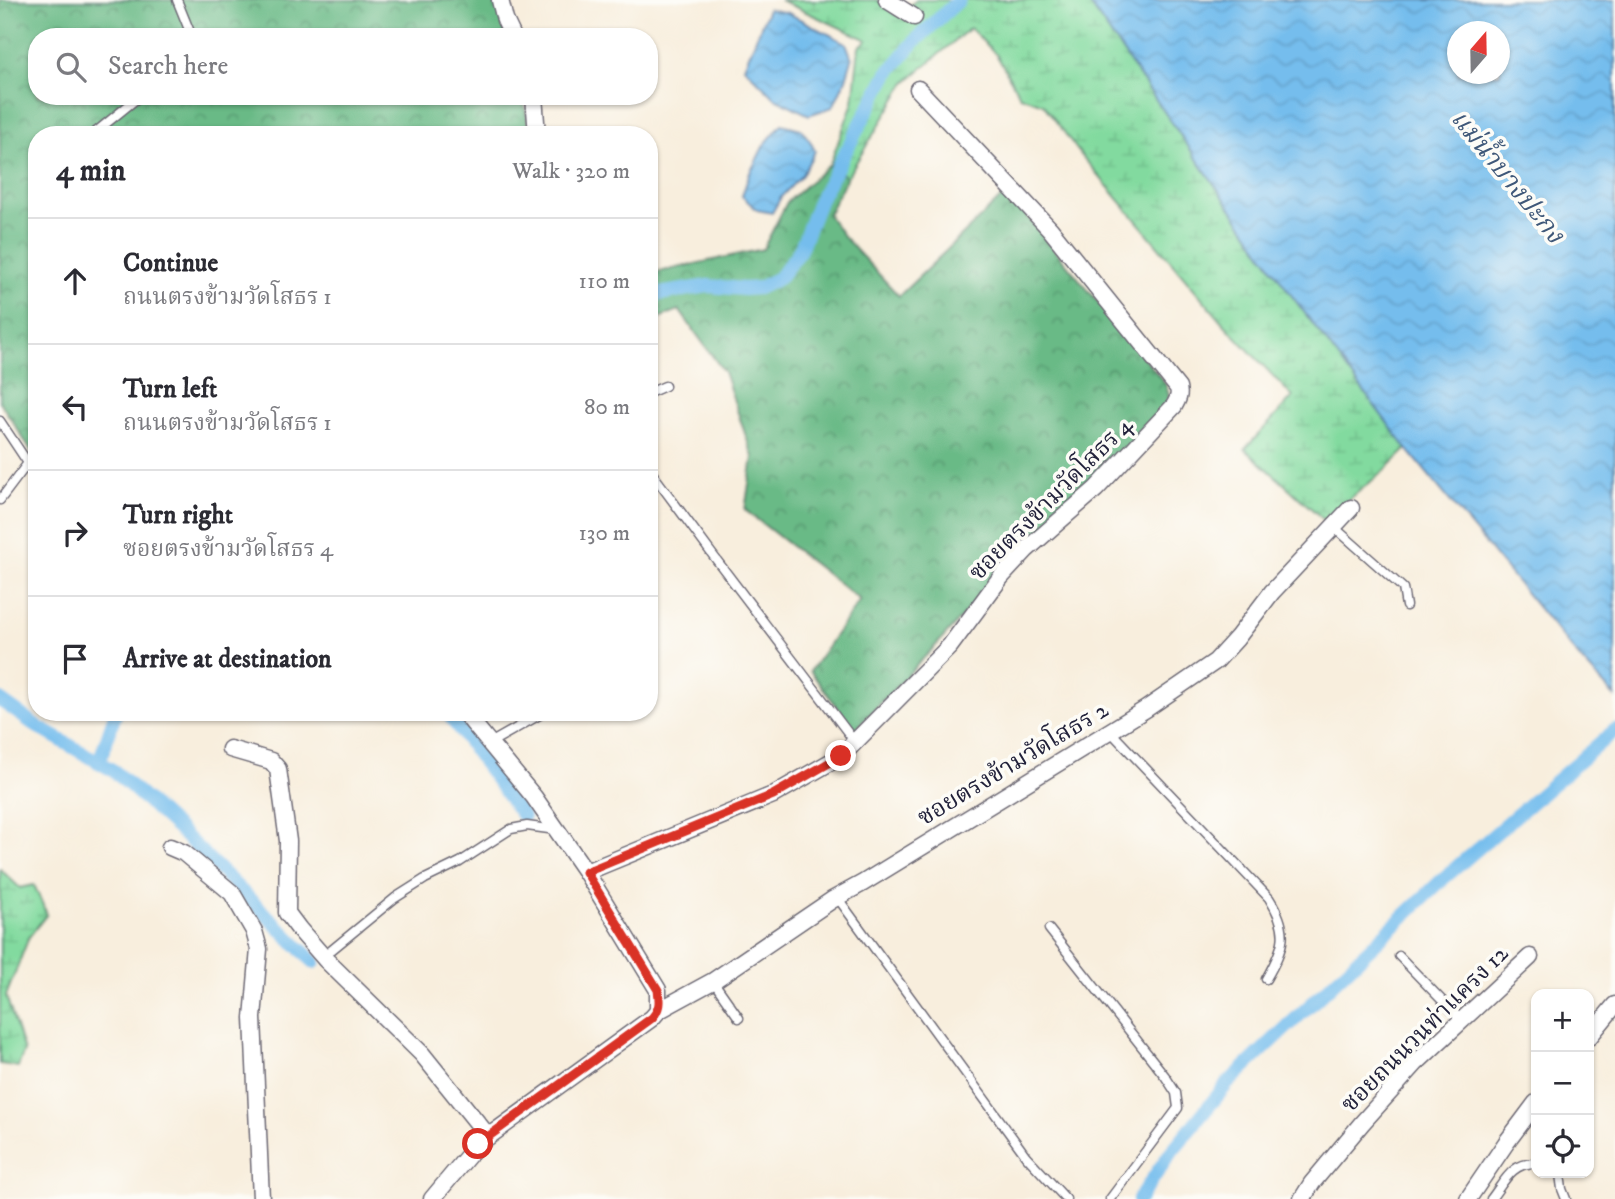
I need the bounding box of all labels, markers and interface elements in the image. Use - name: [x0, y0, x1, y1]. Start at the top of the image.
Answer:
- north arrow: [1447, 21, 1510, 84]
- search box: [28, 28, 658, 105]
- icon: search: [52, 48, 90, 86]
- text: Search here: [108, 50, 228, 83]
- water label: แม่น้ำบางปะกง: [1443, 101, 1575, 251]
- text: 4 min: [56, 153, 126, 190]
- text: Walk · 320 m: [512, 157, 630, 186]
- text: Continue: [123, 247, 218, 280]
- icon: ahead: [56, 262, 94, 300]
- text: 110 m: [579, 267, 630, 296]
- text: ถนนตรงข้ามวัดโสธร 1: [123, 283, 332, 312]
- text: Turn left: [123, 373, 217, 406]
- icon: left: [56, 388, 94, 426]
- text: 80 m: [584, 393, 630, 422]
- street label: ซอยตรงข้ามวัดโสธร 4: [960, 407, 1140, 587]
- text: ถนนตรงข้ามวัดโสธร 1: [123, 409, 332, 438]
- text: Turn right: [123, 499, 233, 532]
- icon: right: [56, 514, 94, 552]
- text: 130 m: [578, 519, 630, 548]
- text: ซอยตรงข้ามวัดโสธร 4: [123, 535, 333, 564]
- icon: arrive: [56, 640, 94, 678]
- text: Arrive at destination: [123, 643, 332, 676]
- street label: ซอยตรงข้ามวัดโสธร 2: [910, 692, 1114, 833]
- route end: [825, 740, 856, 771]
- street label: ซอยถนนวนท่าแครง 12: [1335, 939, 1515, 1119]
- map controls: [1531, 989, 1594, 1178]
- button: +: [1531, 989, 1594, 1052]
- button: −: [1531, 1052, 1594, 1115]
- button: locate: [1531, 1115, 1594, 1178]
- route start: [462, 1128, 493, 1159]

